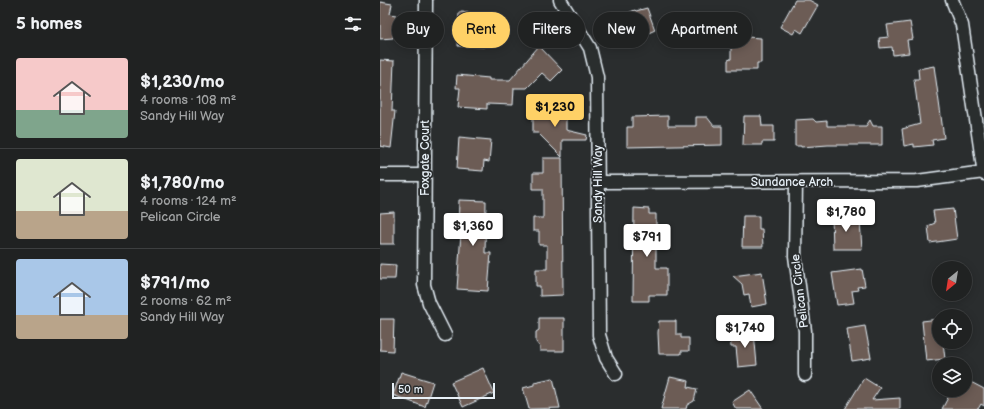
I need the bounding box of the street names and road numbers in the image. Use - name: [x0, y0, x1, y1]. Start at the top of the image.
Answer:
- street label: Foxgate Court: [418, 120, 433, 196]
- street label: Sandy Hill Way: [591, 145, 606, 223]
- street label: Sundance Arch: [751, 175, 834, 190]
- street label: Pelican Circle: [788, 253, 812, 329]

